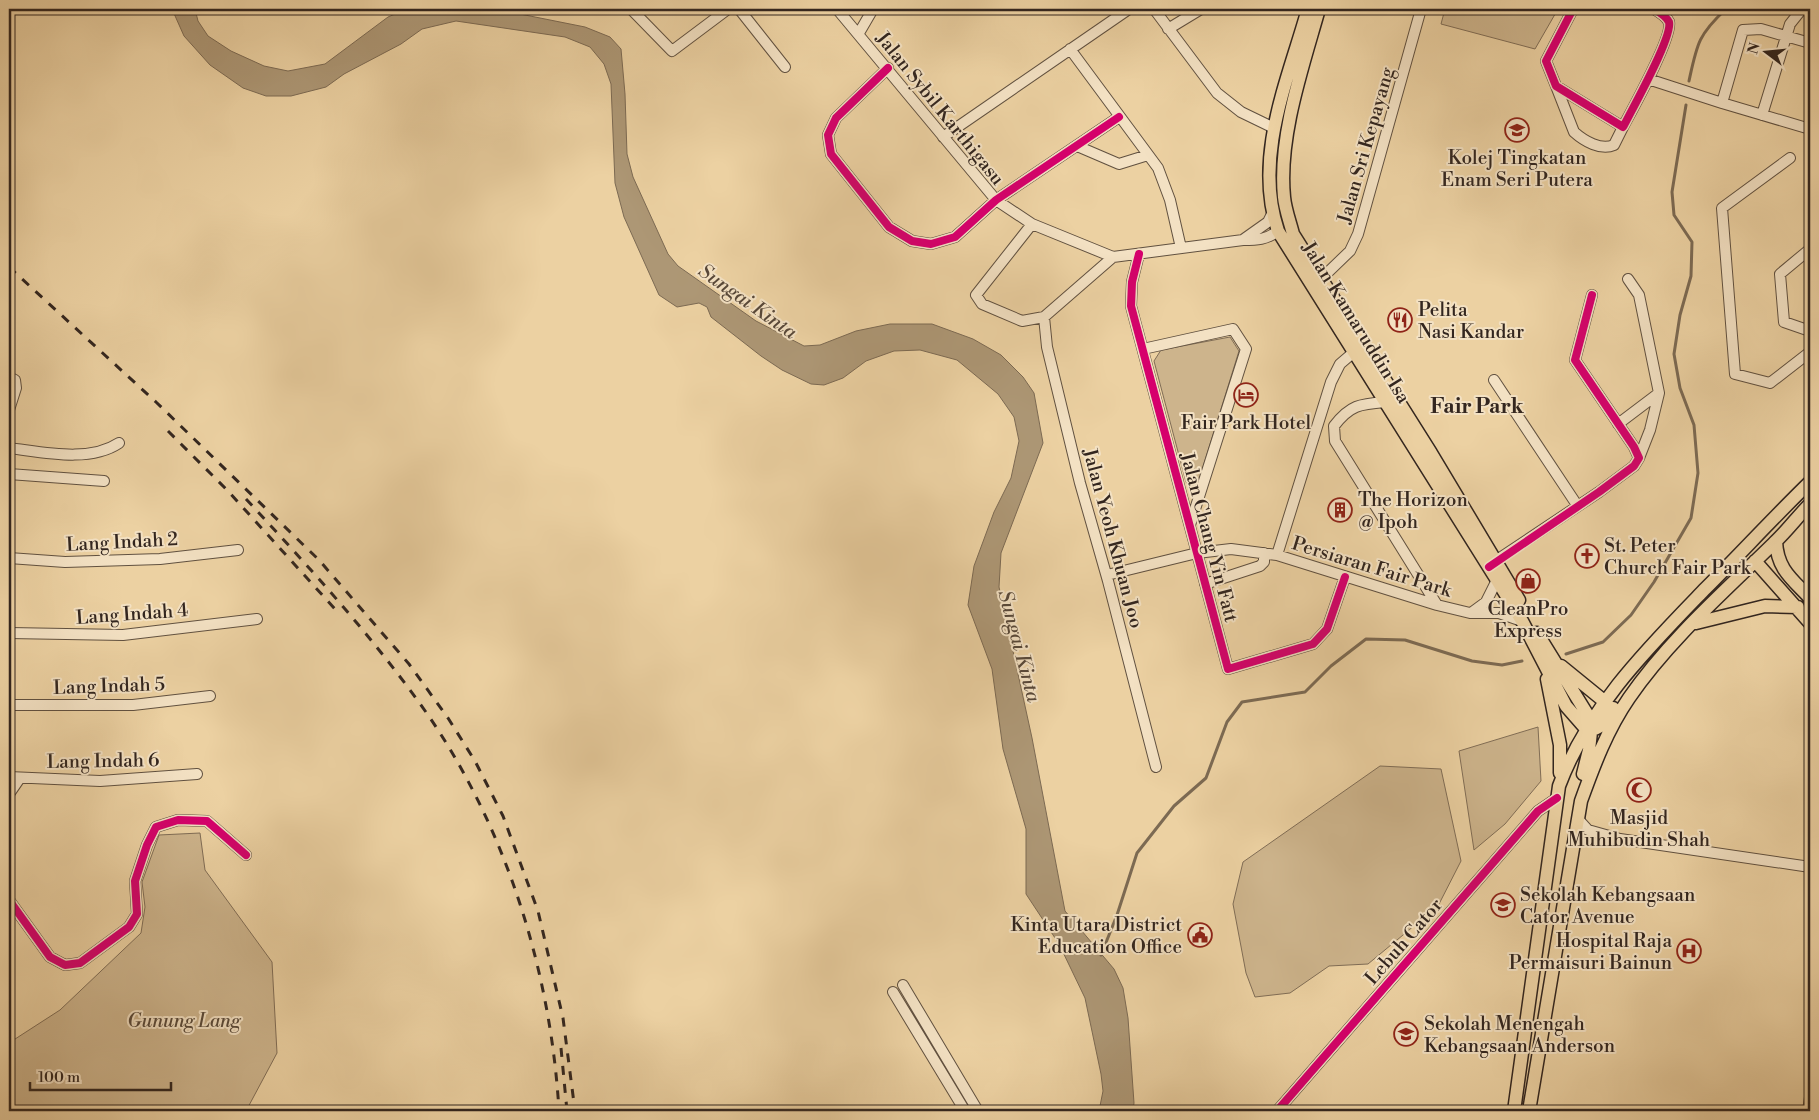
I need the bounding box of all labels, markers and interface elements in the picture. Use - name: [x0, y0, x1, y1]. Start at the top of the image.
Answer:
- street label: Jalan Sybil Karthigasu: [870, 26, 1010, 190]
- north arrow: [1742, 28, 1792, 78]
- text: N: [1744, 41, 1765, 56]
- street label: Jalan Sri Kepayang: [1332, 64, 1400, 227]
- school or university icon: Kolej Tingkatan Enam Seri Putera: [1504, 117, 1530, 143]
- place label: Kolej Tingkatan Enam Seri Putera: [1441, 146, 1593, 192]
- street label: Jalan Kamaruddin Isa: [1296, 236, 1416, 408]
- water label: Sungai Kinta: [693, 259, 802, 346]
- place label: Pelita Nasi Kandar: [1418, 298, 1524, 344]
- restaurant icon: Pelita Nasi Kandar: [1387, 307, 1413, 333]
- hotel icon: Fair Park Hotel: [1233, 382, 1259, 408]
- district label: Fair Park: [1430, 394, 1525, 420]
- place label: Fair Park Hotel: [1181, 411, 1312, 435]
- street label: Jalan Yeoh Khuan Joo: [1077, 445, 1149, 631]
- street label: Jalan Chang Yin Fatt: [1175, 449, 1243, 625]
- place label: The Horizon @ Ipoh: [1358, 488, 1468, 534]
- building icon: The Horizon @ Ipoh: [1327, 497, 1353, 523]
- street label: Lang Indah 2: [65, 527, 179, 557]
- street label: Persiaran Fair Park: [1289, 531, 1455, 603]
- place label: St. Peter Church Fair Park: [1604, 534, 1752, 580]
- church icon: St. Peter Church Fair Park: [1574, 543, 1600, 569]
- shop icon: CleanPro Express: [1515, 568, 1541, 594]
- water label: Sungai Kinta: [992, 588, 1046, 706]
- place label: CleanPro Express: [1488, 597, 1568, 643]
- street label: Lang Indah 4: [75, 598, 189, 630]
- street label: Lang Indah 5: [53, 672, 165, 700]
- street label: Lang Indah 6: [46, 748, 160, 774]
- mosque icon: Masjid Muhibudin Shah: [1626, 777, 1652, 803]
- place label: Masjid Muhibudin Shah: [1568, 806, 1710, 852]
- place label: Sekolah Kebangsaan Cator Avenue: [1520, 883, 1695, 929]
- school or university icon: Sekolah Kebangsaan Cator Avenue: [1490, 892, 1516, 918]
- street label: Lebuh Cator: [1360, 893, 1448, 990]
- place label: Kinta Utara District Education Office: [1011, 913, 1182, 959]
- public building icon: Kinta Utara District Education Office: [1187, 922, 1213, 948]
- place label: Hospital Raja Permaisuri Bainun: [1509, 929, 1672, 975]
- hospital icon: Hospital Raja Permaisuri Bainun: [1676, 938, 1702, 964]
- park label: Gunung Lang: [127, 1009, 242, 1033]
- place label: Sekolah Menengah Kebangsaan Anderson: [1424, 1012, 1615, 1058]
- school or university icon: Sekolah Menengah Kebangsaan Anderson: [1393, 1021, 1419, 1047]
- scale bar: [30, 1060, 171, 1092]
- text: 100 m: [38, 1068, 80, 1087]

